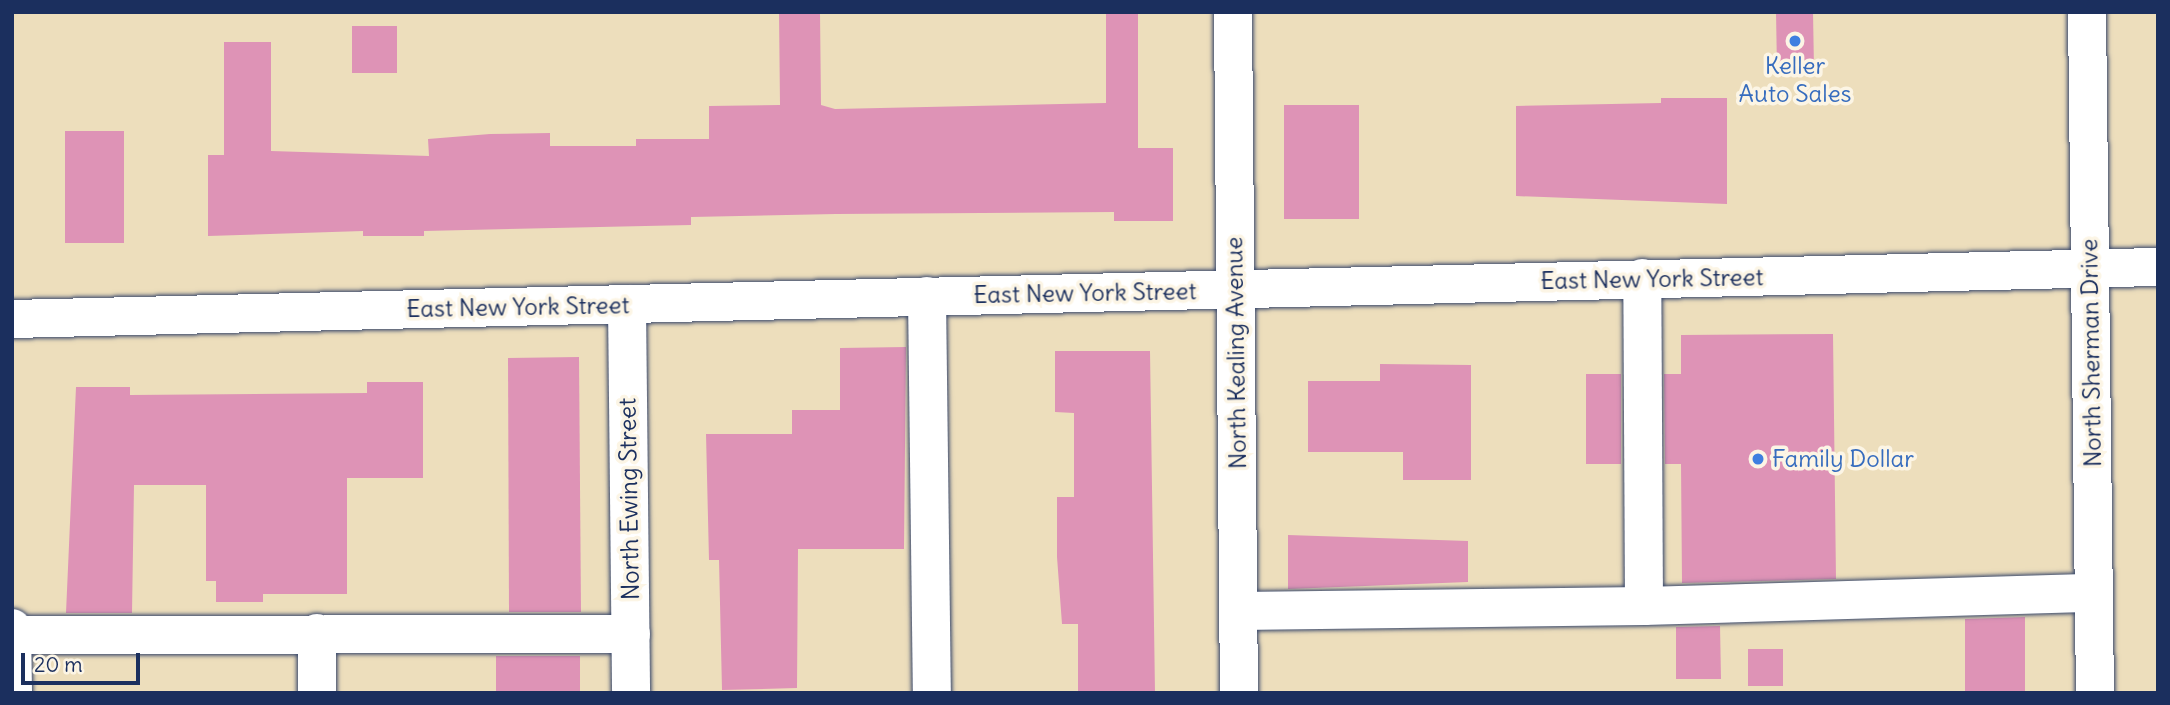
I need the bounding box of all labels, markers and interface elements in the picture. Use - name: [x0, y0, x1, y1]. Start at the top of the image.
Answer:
- marker: Keller Auto Sales: [1787, 33, 1803, 49]
- place label: Keller Auto Sales: [1739, 52, 1851, 108]
- street label: North Kealing Avenue: [1220, 237, 1252, 469]
- street label: North Sherman Drive: [2075, 239, 2107, 467]
- street label: East New York Street: [1540, 263, 1764, 295]
- street label: East New York Street: [973, 277, 1197, 309]
- street label: East New York Street: [406, 291, 630, 323]
- street label: North Ewing Street: [613, 398, 645, 600]
- place label: Family Dollar: [1772, 445, 1914, 473]
- marker: Family Dollar: [1750, 451, 1766, 467]
- scale bar: [24, 638, 144, 682]
- text: 20 m: [34, 651, 83, 678]

